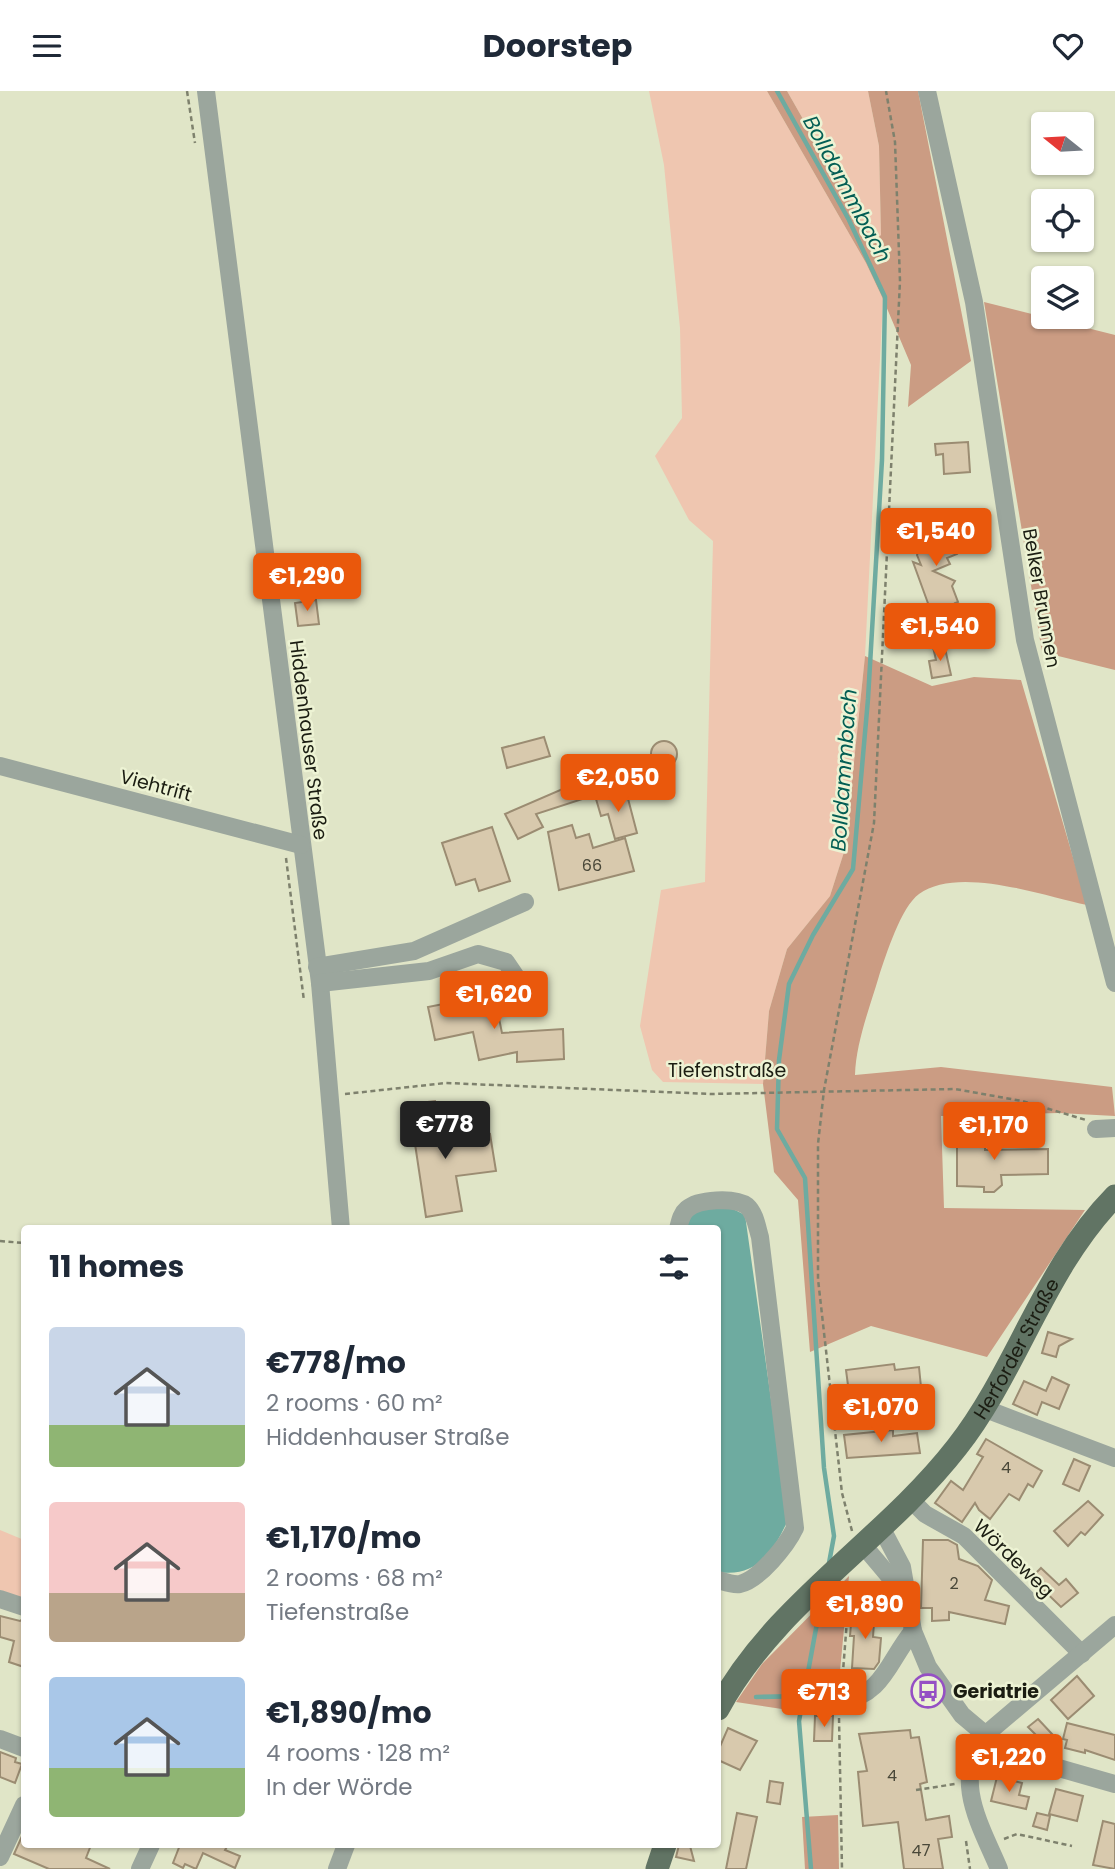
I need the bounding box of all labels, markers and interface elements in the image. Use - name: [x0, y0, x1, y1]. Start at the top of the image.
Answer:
- text: Doorstep: [482, 23, 633, 68]
- icon: menu: [28, 27, 66, 65]
- icon: heart: [1049, 27, 1087, 65]
- water label: Bolldammbach: [796, 110, 898, 267]
- north arrow: [1031, 112, 1094, 175]
- map controls: [1031, 112, 1094, 329]
- button: locate: [1031, 189, 1094, 252]
- button: layers: [1031, 266, 1094, 329]
- pin: €1,540: [879, 509, 993, 568]
- text: €1,540: [896, 515, 976, 547]
- street label: Belker Brunnen: [1016, 526, 1067, 670]
- pin: €1,290: [250, 553, 364, 613]
- text: €1,290: [269, 560, 345, 592]
- pin: €1,540: [883, 603, 997, 663]
- text: €1,540: [900, 610, 980, 642]
- street label: Hiddenhauser Straße: [283, 639, 334, 842]
- water label: Bolldammbach: [823, 688, 864, 852]
- pin: €2,050: [561, 755, 675, 814]
- text: €2,050: [577, 761, 659, 793]
- street label: Viehtrift: [117, 763, 195, 808]
- house number: 66: [582, 854, 602, 877]
- pin: €1,620: [437, 971, 551, 1031]
- text: €1,620: [456, 978, 532, 1010]
- street label: Tiefenstraße: [668, 1057, 786, 1084]
- pin: €778: [404, 1101, 486, 1161]
- pin: €1,170: [937, 1103, 1051, 1162]
- text: €778: [416, 1108, 474, 1140]
- text: €1,170: [959, 1109, 1029, 1141]
- text: 11 homes: [49, 1245, 184, 1288]
- icon: filters: [655, 1248, 693, 1286]
- street label: Herforder Straße: [967, 1273, 1066, 1425]
- text: €778/mo: [266, 1341, 406, 1384]
- icon: home: [105, 1355, 189, 1439]
- pin: €1,070: [824, 1385, 938, 1444]
- text: 2 rooms · 60 m²: [266, 1387, 443, 1419]
- text: €1,070: [843, 1391, 919, 1423]
- text: Hiddenhauser Straße: [266, 1421, 510, 1453]
- house number: 4: [1001, 1456, 1011, 1479]
- street label: Wördeweg: [967, 1513, 1060, 1604]
- text: €1,170/mo: [266, 1516, 421, 1559]
- icon: home: [105, 1530, 189, 1614]
- text: 2 rooms · 68 m²: [266, 1562, 443, 1594]
- house number: 2: [949, 1572, 959, 1595]
- pin: €1,890: [808, 1581, 922, 1641]
- text: €1,890: [826, 1588, 904, 1620]
- text: Tiefenstraße: [266, 1596, 409, 1628]
- pin: €713: [783, 1669, 865, 1729]
- bus stop icon: Geriatrie: [909, 1672, 947, 1710]
- text: €713: [797, 1676, 851, 1708]
- place label: Geriatrie: [953, 1678, 1039, 1705]
- text: €1,890/mo: [266, 1691, 432, 1734]
- icon: home: [105, 1705, 189, 1789]
- pin: €1,220: [952, 1735, 1066, 1794]
- text: 4 rooms · 128 m²: [266, 1737, 450, 1769]
- text: €1,220: [972, 1741, 1046, 1773]
- house number: 4: [887, 1764, 897, 1787]
- text: In der Wörde: [266, 1771, 413, 1803]
- house number: 47: [912, 1839, 931, 1862]

